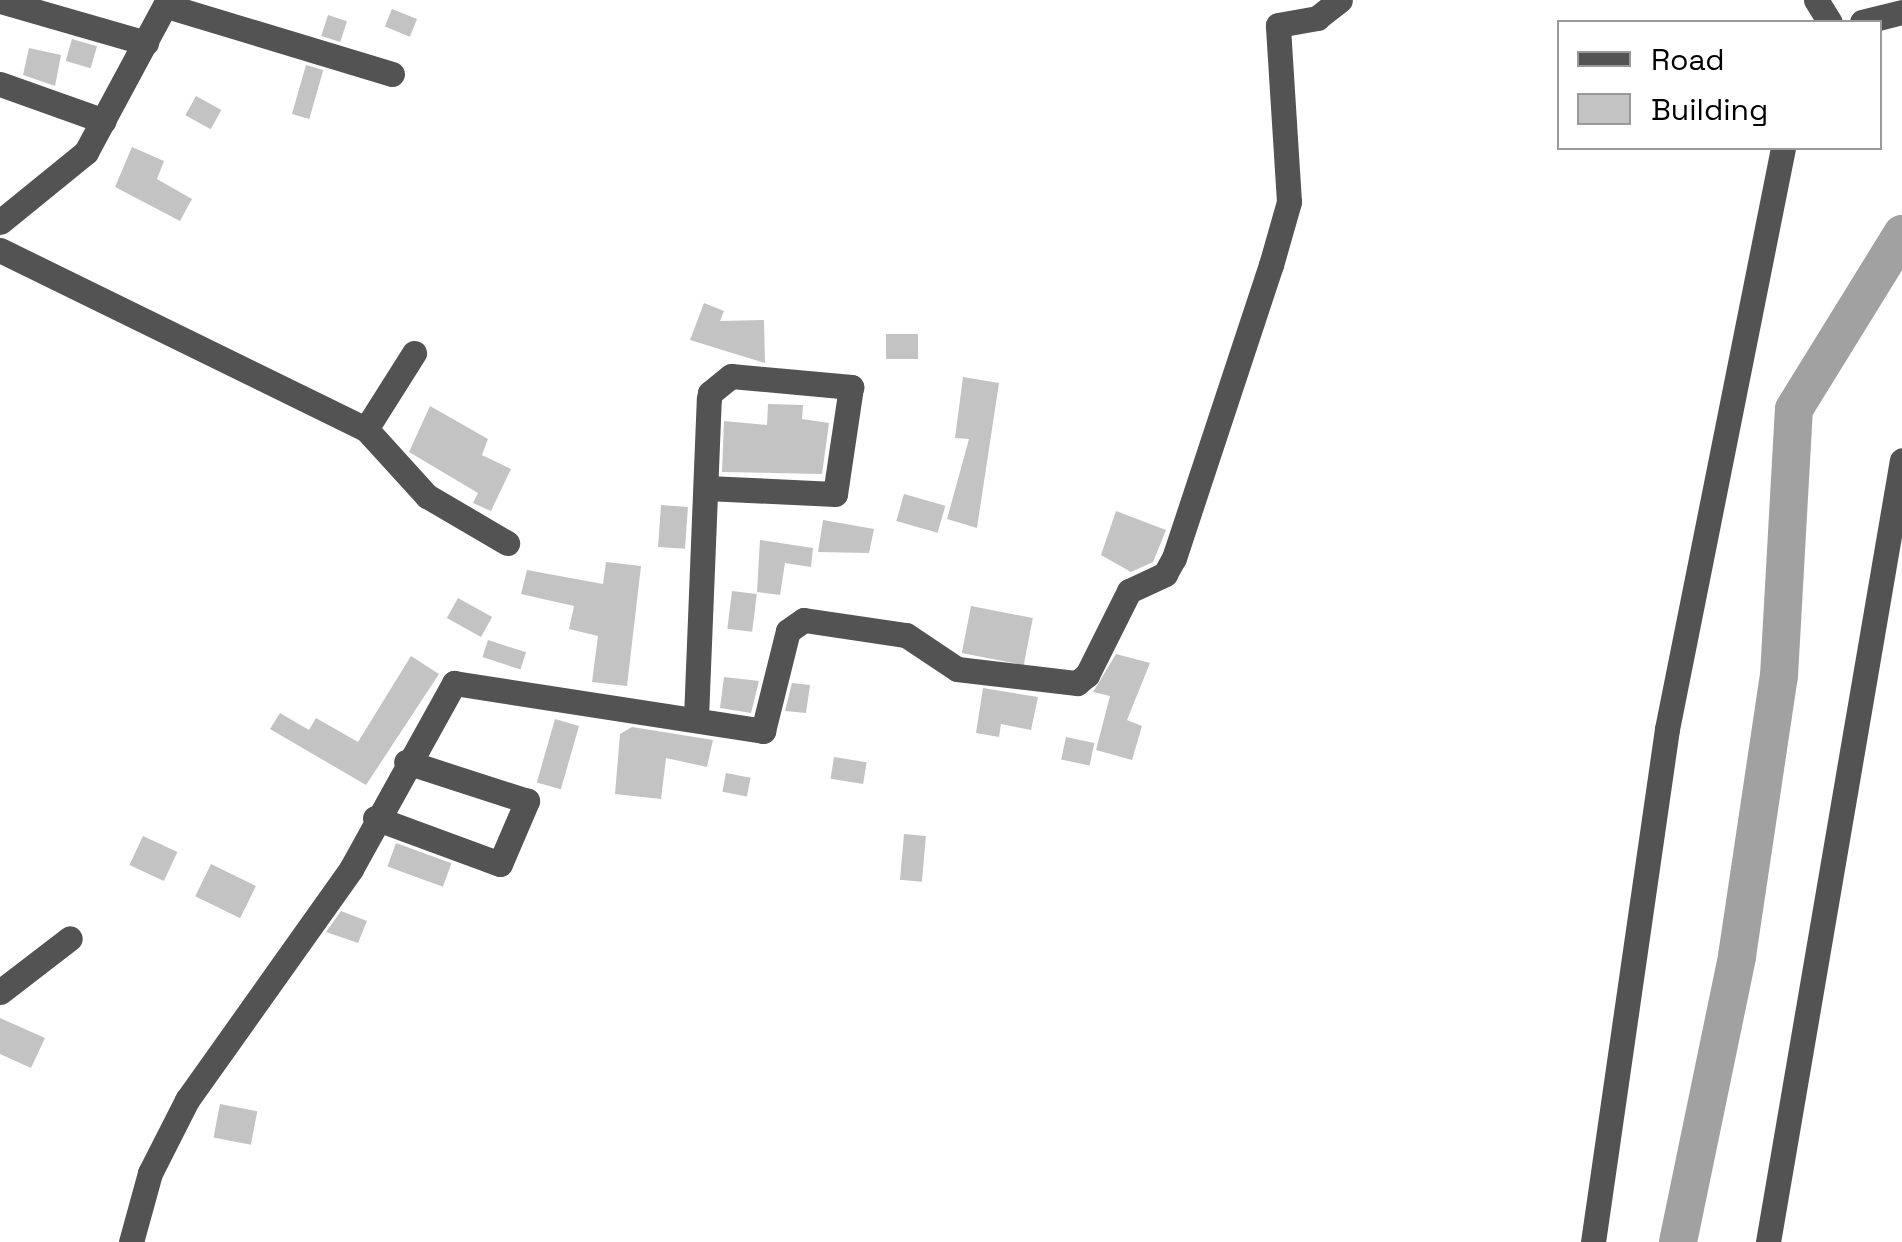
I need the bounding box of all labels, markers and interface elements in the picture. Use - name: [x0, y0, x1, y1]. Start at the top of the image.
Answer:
- legend: [1557, 20, 1882, 150]
- text: Road: [1651, 40, 1725, 79]
- text: Building: [1651, 90, 1768, 129]

